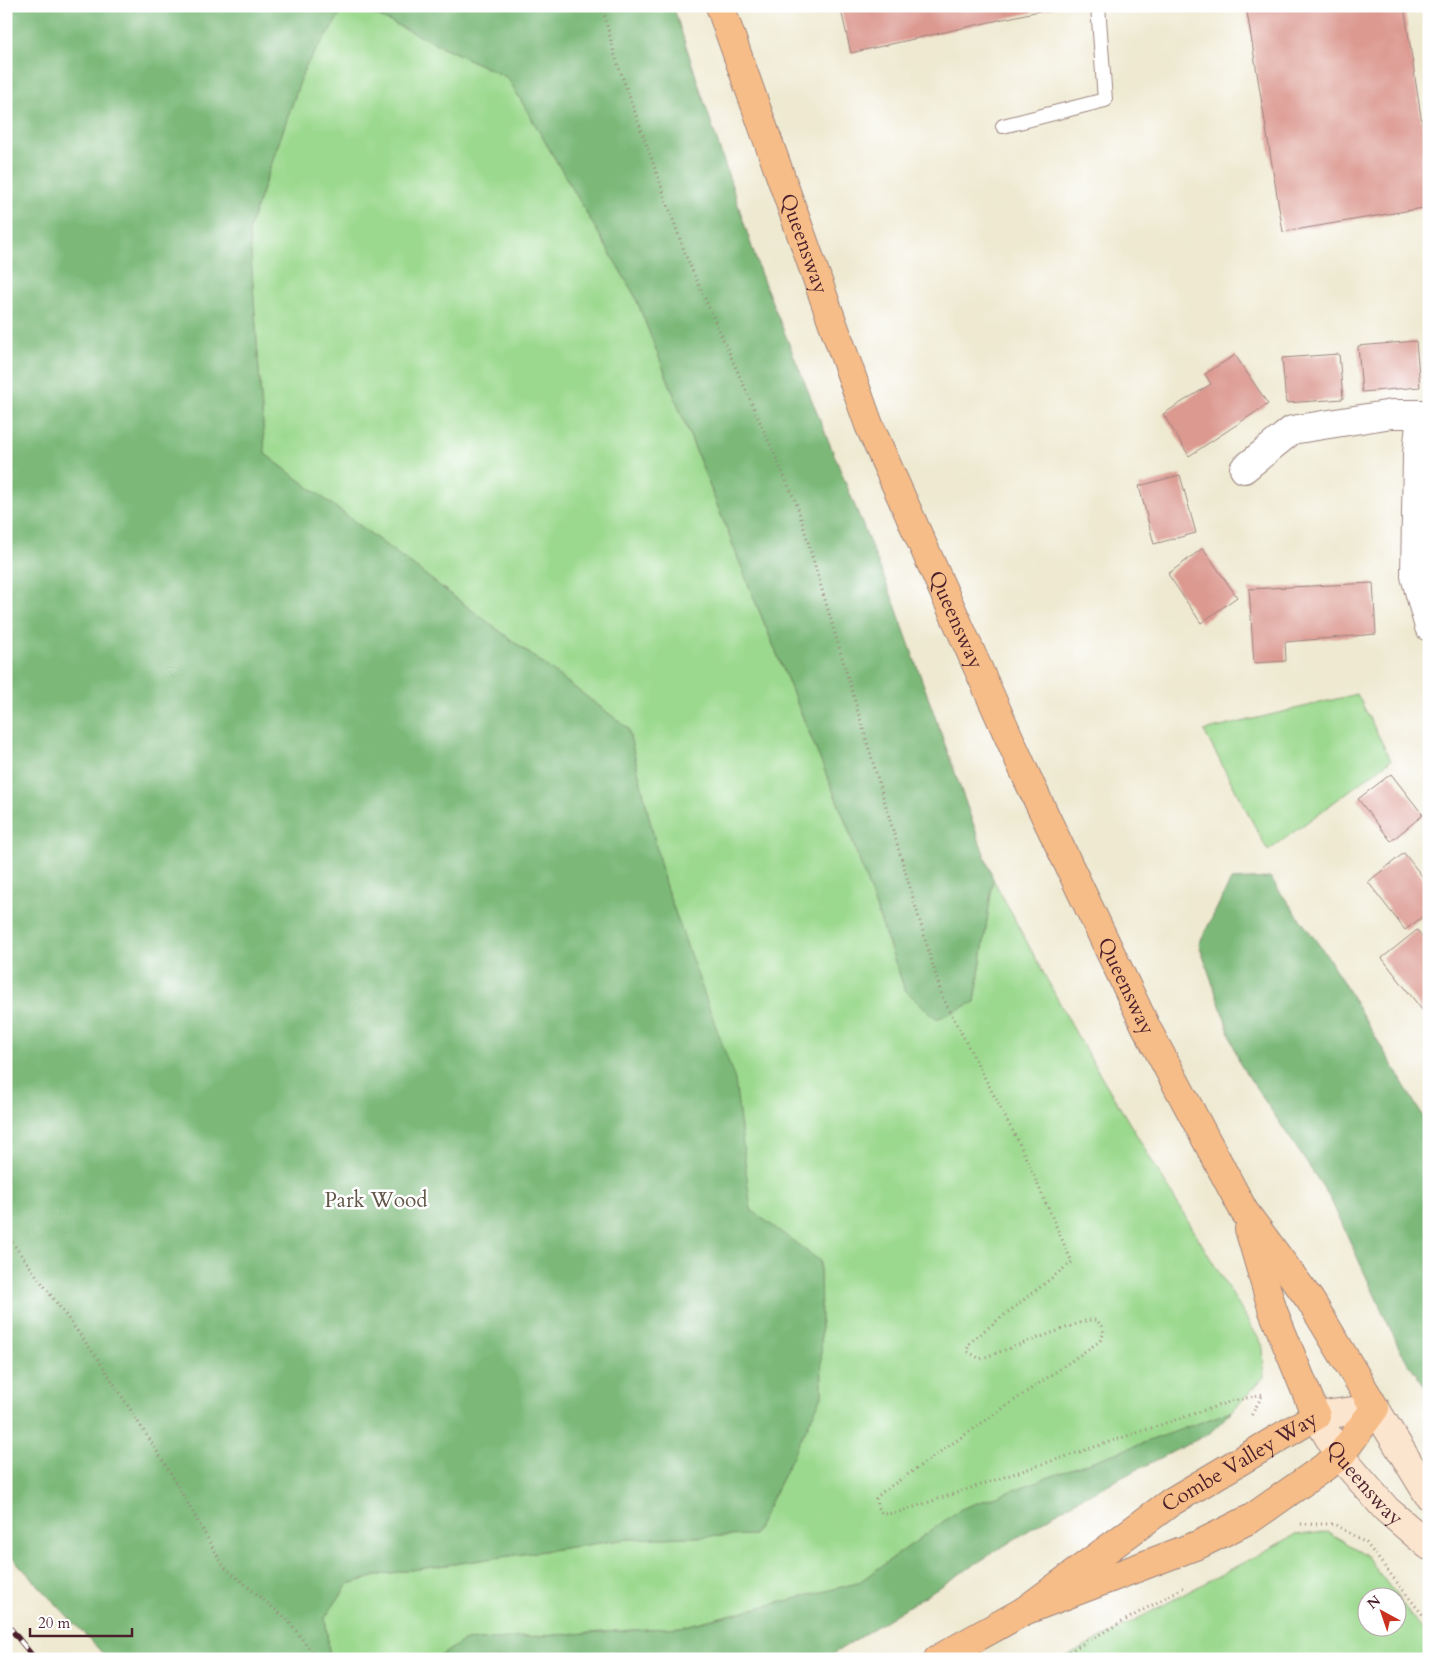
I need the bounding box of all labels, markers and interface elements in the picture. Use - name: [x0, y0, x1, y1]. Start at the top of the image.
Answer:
- street label: Queensway: [773, 189, 835, 298]
- street label: Queensway: [921, 566, 990, 674]
- street label: Queensway: [1090, 933, 1162, 1040]
- park label: Park Wood: [324, 1186, 428, 1215]
- street label: Combe Valley Way: [1156, 1404, 1323, 1519]
- street label: Queensway: [1319, 1435, 1409, 1533]
- north arrow: [1358, 1588, 1408, 1638]
- text: N: [1363, 1591, 1385, 1614]
- scale bar: [30, 1605, 132, 1637]
- text: 20 m: [38, 1613, 70, 1633]

